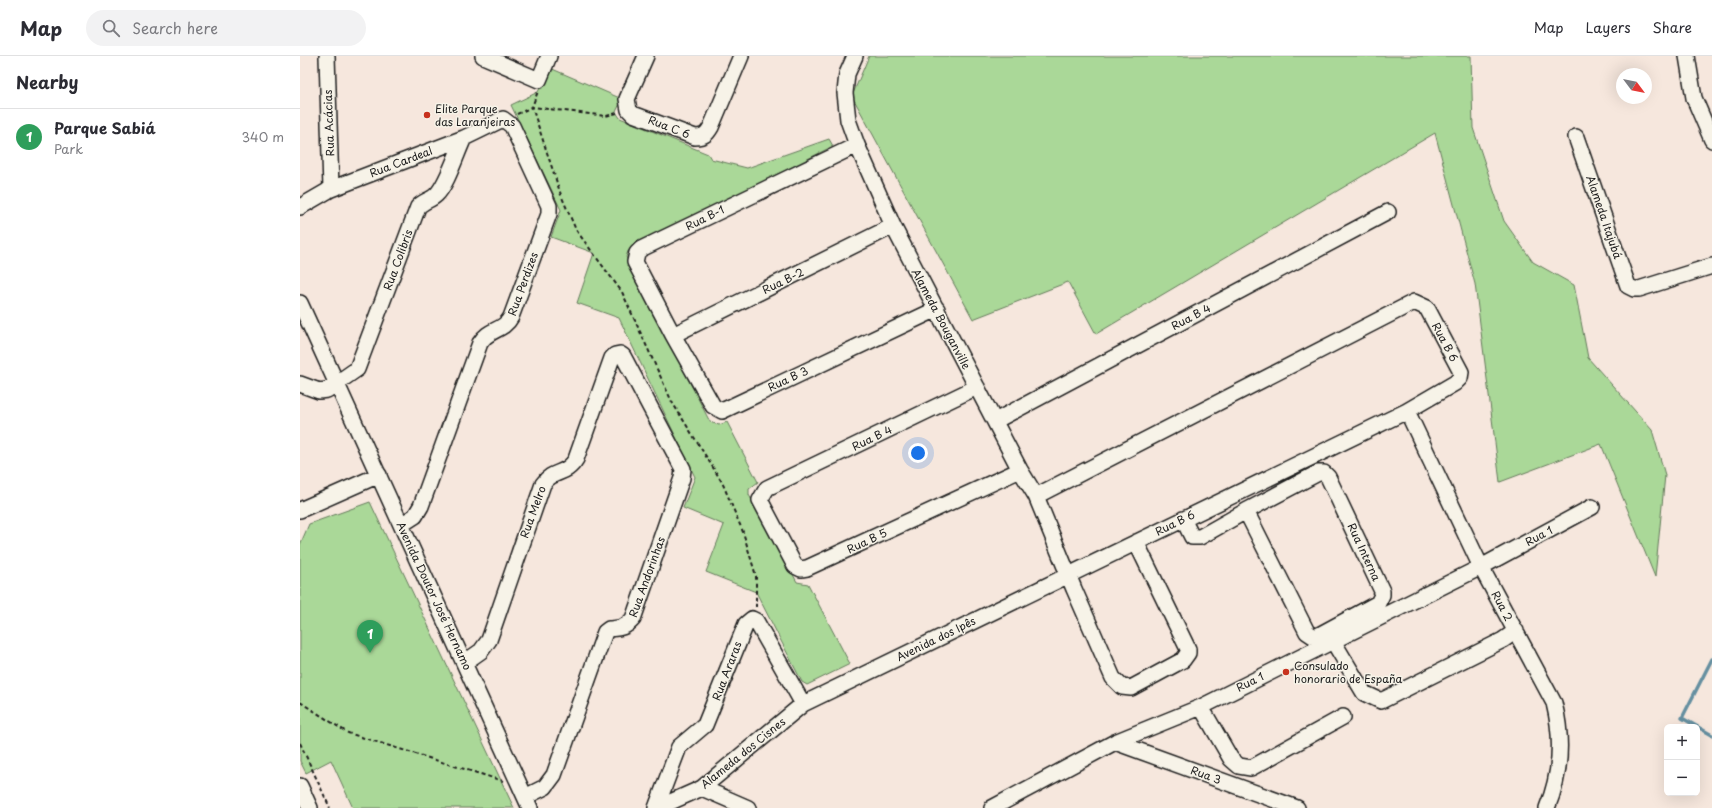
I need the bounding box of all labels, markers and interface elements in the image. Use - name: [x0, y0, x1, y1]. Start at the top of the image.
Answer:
- search box: [86, 10, 366, 46]
- text: Map: [20, 14, 62, 42]
- text: Search here: [132, 16, 218, 39]
- icon: search: [100, 17, 122, 39]
- text: Map: [1534, 17, 1564, 38]
- text: Layers: [1586, 17, 1631, 38]
- text: Share: [1653, 17, 1692, 38]
- north arrow: [1616, 68, 1652, 104]
- text: Nearby: [16, 69, 78, 95]
- street label: Rua Acácias: [319, 89, 338, 157]
- place label: Elite Parque das Laranjeiras: [435, 100, 515, 130]
- marker: Elite Parque das Laranjeiras: [422, 110, 432, 120]
- street label: Rua C 6: [646, 111, 693, 142]
- text: Parque Sabiá: [54, 116, 156, 139]
- text: 1: [26, 127, 32, 146]
- text: 340 m: [241, 127, 284, 146]
- text: Park: [54, 139, 83, 158]
- street label: Rua Cardeal: [367, 142, 435, 181]
- street label: Alameda Itajubá: [1582, 173, 1627, 261]
- street label: Rua B-1: [682, 201, 727, 234]
- street label: Rua Colibris: [379, 227, 416, 293]
- street label: Rua Perdizes: [503, 250, 542, 318]
- street label: Rua B-2: [759, 263, 807, 298]
- street label: Alameda Bouganville: [908, 265, 975, 372]
- street label: Rua B 4: [1168, 299, 1214, 334]
- street label: Rua B 6: [1428, 319, 1463, 364]
- street label: Rua B 3: [765, 362, 811, 395]
- street label: Rua B 4: [849, 421, 895, 455]
- your location: [908, 443, 928, 463]
- street label: Rua Melro: [515, 483, 550, 540]
- street label: Rua B 6: [1152, 506, 1198, 539]
- street label: Avenida Doutor José Hernamo: [393, 519, 476, 673]
- street label: Rua Interna: [1344, 520, 1385, 584]
- street label: Rua 1: [1522, 521, 1556, 550]
- street label: Rua B 5: [844, 524, 890, 557]
- street label: Rua Andorinhas: [624, 534, 669, 620]
- street label: Rua 2: [1487, 588, 1518, 624]
- street label: Avenida dos Ipês: [893, 612, 978, 665]
- pin: 1: [357, 620, 383, 653]
- street label: Rua Araras: [707, 639, 746, 703]
- place label: Consulado honorario de España: [1294, 657, 1403, 687]
- street label: Rua 1: [1233, 667, 1267, 696]
- marker: Consulado honorario de España: [1281, 667, 1291, 677]
- street label: Alameda dos Cisnes: [696, 713, 789, 792]
- map controls: [1664, 724, 1700, 796]
- button: +: [1664, 724, 1700, 760]
- button: −: [1664, 760, 1700, 796]
- street label: Rua 3: [1188, 761, 1224, 788]

